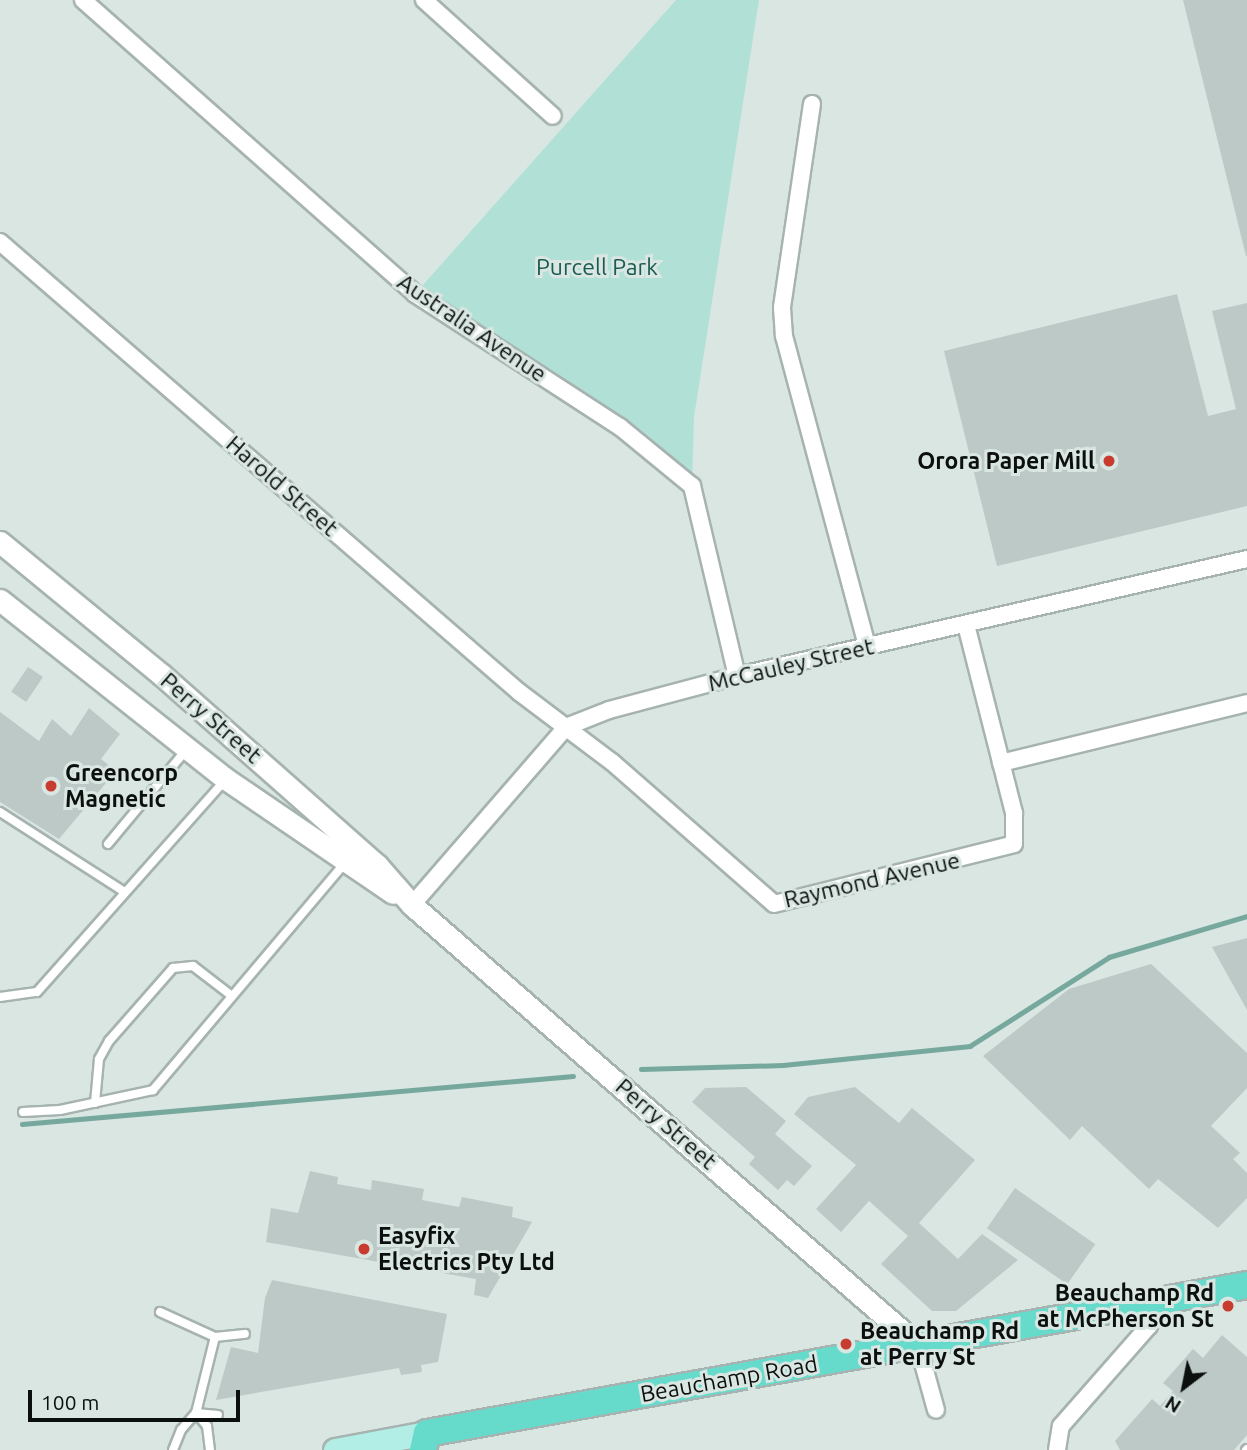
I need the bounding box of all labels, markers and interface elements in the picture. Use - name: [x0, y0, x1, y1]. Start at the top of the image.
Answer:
- park label: Purcell Park: [536, 253, 658, 281]
- street label: Australia Avenue: [392, 268, 552, 388]
- street label: Harold Street: [221, 430, 343, 542]
- place label: Orora Paper Mill: [917, 447, 1095, 475]
- marker: Orora Paper Mill: [1101, 453, 1117, 469]
- street label: McCauley Street: [706, 633, 876, 697]
- street label: Perry Street: [155, 667, 267, 769]
- place label: Greencorp Magnetic: [65, 759, 178, 813]
- marker: Greencorp Magnetic: [43, 778, 59, 794]
- street label: Raymond Avenue: [781, 846, 963, 914]
- street label: Perry Street: [610, 1073, 722, 1175]
- place label: Easyfix Electrics Pty Ltd: [378, 1222, 555, 1276]
- marker: Easyfix Electrics Pty Ltd: [356, 1241, 372, 1257]
- place label: Beauchamp Rd at McPherson St: [1037, 1279, 1214, 1333]
- marker: Beauchamp Rd at McPherson St: [1220, 1298, 1236, 1314]
- place label: Beauchamp Rd at Perry St: [860, 1317, 1019, 1371]
- marker: Beauchamp Rd at Perry St: [838, 1336, 854, 1352]
- street label: Beauchamp Road: [638, 1350, 820, 1408]
- north arrow: [1149, 1352, 1219, 1422]
- scale bar: [32, 1376, 243, 1420]
- text: 100 m: [41, 1390, 99, 1414]
- text: N: [1161, 1392, 1185, 1418]

